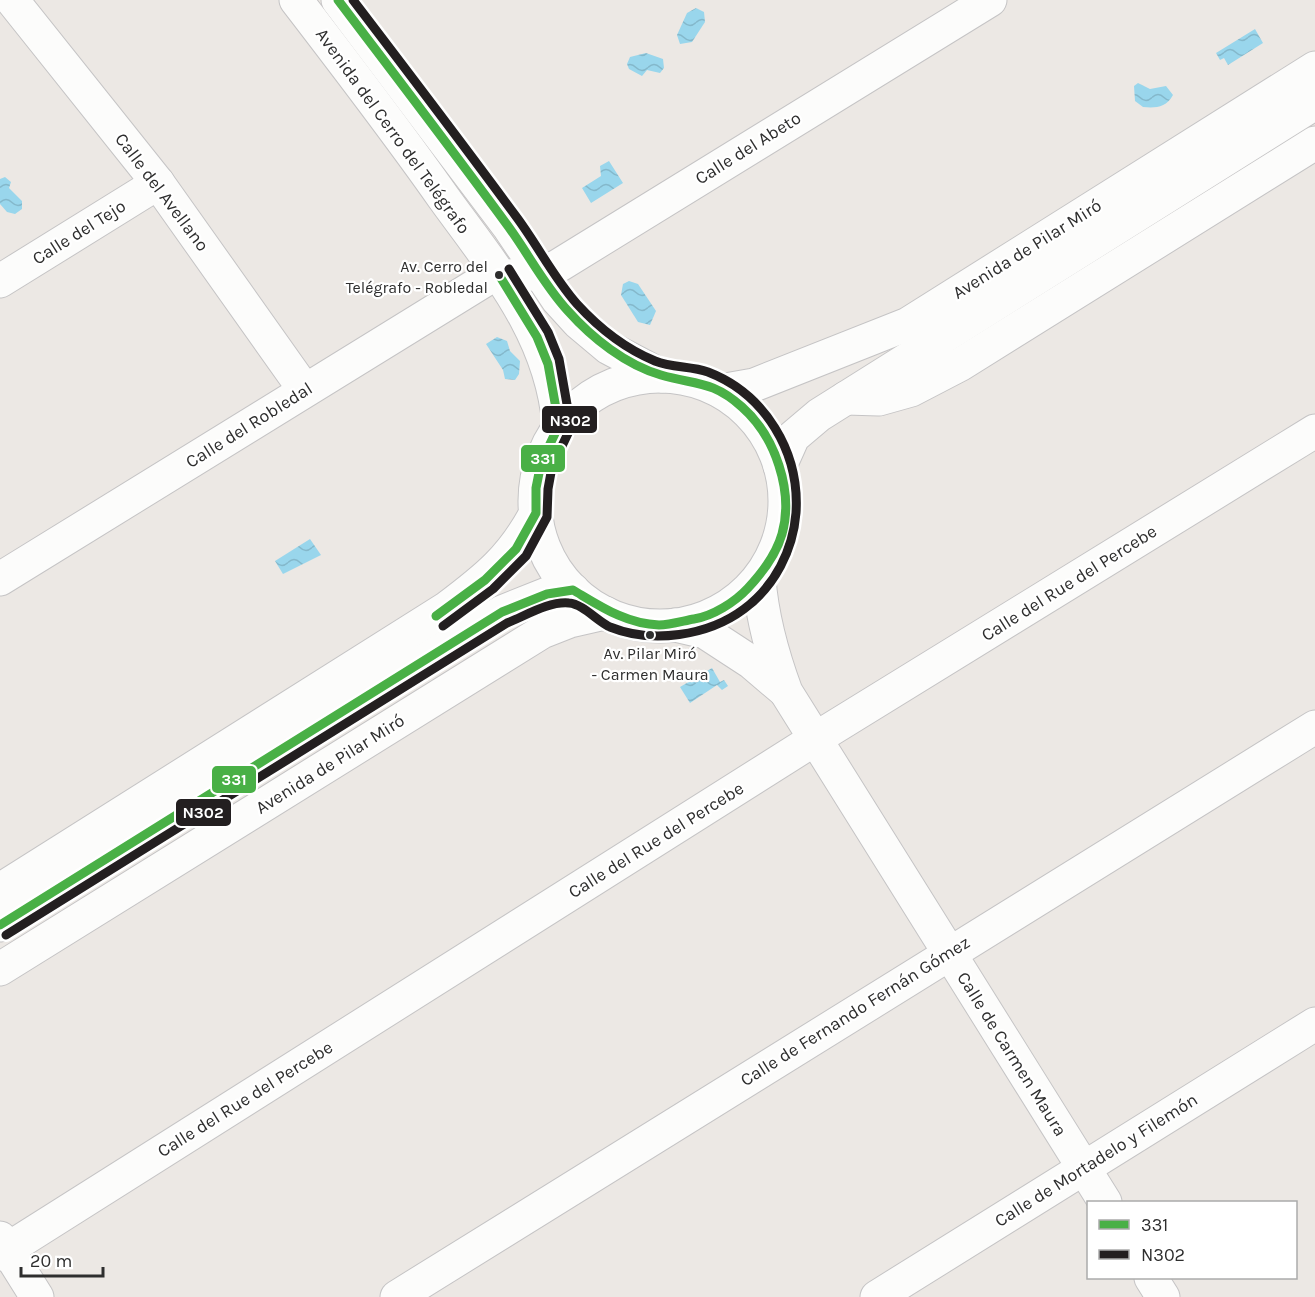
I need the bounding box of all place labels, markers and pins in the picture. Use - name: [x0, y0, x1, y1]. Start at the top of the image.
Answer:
- place label: Av. Cerro del Telégrafo - Robledal: [346, 257, 488, 297]
- marker: Av. Cerro del Telégrafo - Robledal: [493, 269, 505, 281]
- marker: Av. Pilar Miró - Carmen Maura: [644, 629, 656, 641]
- place label: Av. Pilar Miró - Carmen Maura: [591, 644, 709, 684]

